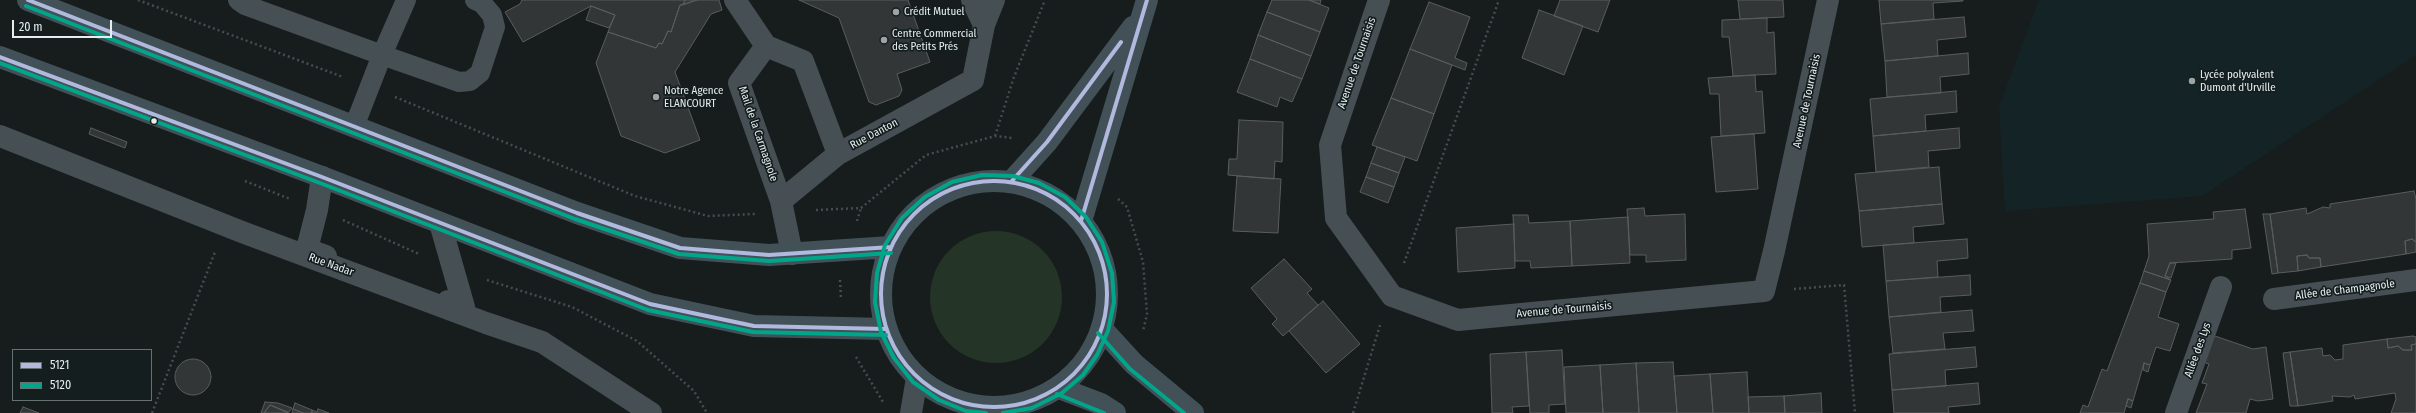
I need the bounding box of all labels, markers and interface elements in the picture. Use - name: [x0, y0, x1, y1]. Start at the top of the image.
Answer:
- place label: Crédit Mutuel: [904, 5, 964, 19]
- marker: Crédit Mutuel: [891, 7, 901, 17]
- scale bar: [14, 12, 114, 38]
- street label: Avenue de Tournaisis: [1335, 16, 1379, 110]
- text: 20 m: [19, 20, 43, 34]
- place label: Centre Commercial des Petits Prés: [892, 27, 976, 53]
- marker: Centre Commercial des Petits Prés: [879, 35, 889, 45]
- street label: Avenue de Tournaisis: [1791, 53, 1823, 149]
- place label: Lycée polyvalent Dumont d'Urville: [2200, 68, 2276, 94]
- marker: Lycée polyvalent Dumont d'Urville: [2187, 76, 2197, 86]
- place label: Notre Agence ELANCOURT: [664, 84, 724, 110]
- street label: Mail de la Carmagnole: [736, 85, 780, 183]
- marker: Notre Agence ELANCOURT: [651, 92, 661, 102]
- unlabelled marker: [149, 116, 159, 126]
- street label: Rue Danton: [848, 116, 900, 152]
- street label: Rue Nadar: [307, 251, 355, 279]
- street label: Allée de Champagnole: [2295, 277, 2395, 303]
- street label: Avenue de Tournaisis: [1516, 299, 1612, 321]
- street label: Allée des Lys: [2182, 321, 2214, 379]
- legend: [12, 349, 152, 401]
- text: 5121: [50, 358, 69, 372]
- text: 5120: [50, 378, 71, 392]

